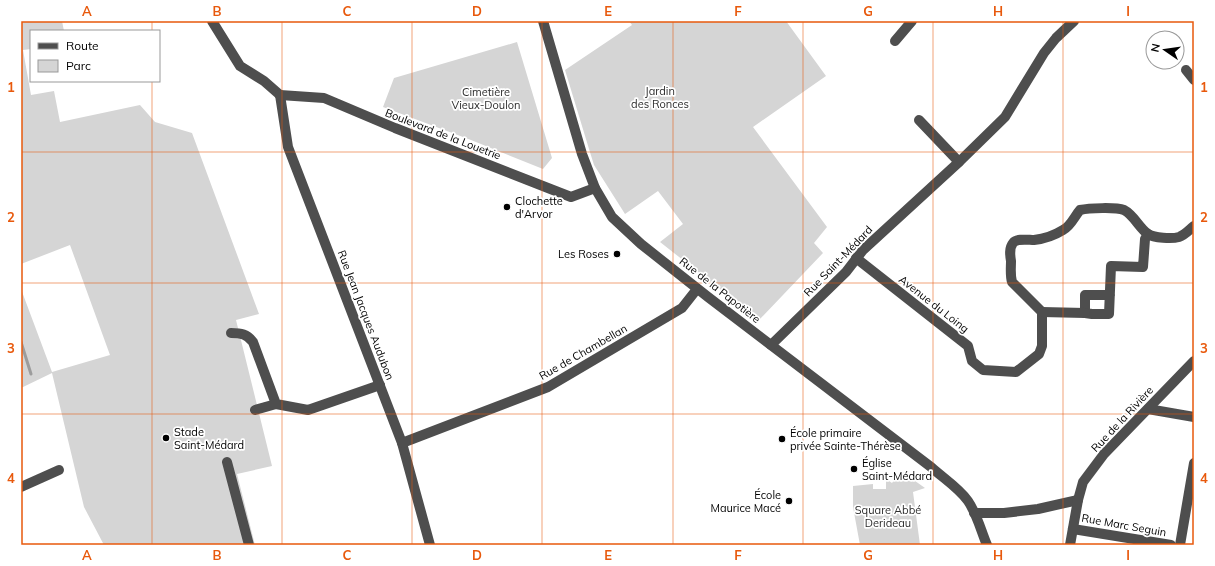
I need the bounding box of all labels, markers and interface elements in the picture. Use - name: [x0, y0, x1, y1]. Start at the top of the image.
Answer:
- text: A: [82, 3, 92, 19]
- text: B: [213, 3, 222, 19]
- text: C: [343, 3, 352, 19]
- text: D: [472, 3, 482, 19]
- text: E: [604, 3, 612, 19]
- text: F: [734, 3, 742, 19]
- text: G: [863, 3, 873, 19]
- text: H: [993, 3, 1003, 19]
- text: I: [1126, 3, 1130, 19]
- legend: [30, 30, 160, 82]
- north arrow: [1145, 30, 1185, 70]
- text: Route: [66, 38, 99, 53]
- text: N: [1148, 42, 1163, 53]
- text: Parc: [66, 58, 91, 73]
- text: 1: [7, 79, 15, 95]
- text: 1: [1200, 79, 1208, 95]
- park label: Jardin des Ronces: [631, 84, 689, 111]
- park label: Cimetière Vieux-Doulon: [451, 85, 521, 112]
- street label: Boulevard de la Louetrie: [383, 105, 503, 163]
- place label: Clochette d'Arvor: [515, 194, 563, 221]
- marker: Clochette d'Arvor: [502, 202, 512, 212]
- text: 2: [7, 209, 15, 225]
- text: 2: [1200, 209, 1208, 225]
- street label: Rue Saint-Médard: [801, 223, 875, 299]
- place label: Les Roses: [558, 247, 609, 261]
- street label: Rue Jean Jacques Audubon: [335, 248, 397, 382]
- marker: Les Roses: [612, 249, 622, 259]
- street label: Rue de la Papotière: [677, 254, 763, 326]
- street label: Avenue du Loing: [896, 272, 972, 336]
- street label: Rue de Chambellan: [536, 321, 630, 383]
- text: 3: [7, 340, 15, 356]
- text: 3: [1200, 340, 1208, 356]
- street label: Rue de la Rivière: [1088, 383, 1156, 455]
- place label: Stade Saint-Médard: [174, 425, 244, 452]
- place label: École primaire privée Sainte-Thérèse: [790, 426, 901, 453]
- marker: Stade Saint-Médard: [161, 433, 171, 443]
- marker: École primaire privée Sainte-Thérèse: [777, 434, 787, 444]
- place label: Église Saint-Médard: [862, 456, 932, 483]
- marker: Église Saint-Médard: [849, 464, 859, 474]
- text: 4: [7, 470, 15, 486]
- text: 4: [1200, 470, 1208, 486]
- place label: École Maurice Macé: [710, 488, 781, 515]
- marker: École Maurice Macé: [784, 496, 794, 506]
- park label: Square Abbé Derideau: [855, 503, 921, 530]
- street label: Rue Marc Seguin: [1080, 511, 1168, 539]
- text: A: [82, 547, 92, 563]
- text: B: [213, 547, 222, 563]
- text: C: [343, 547, 352, 563]
- text: D: [472, 547, 482, 563]
- text: E: [604, 547, 612, 563]
- text: F: [734, 547, 742, 563]
- text: G: [863, 547, 873, 563]
- text: H: [993, 547, 1003, 563]
- text: I: [1126, 547, 1130, 563]

